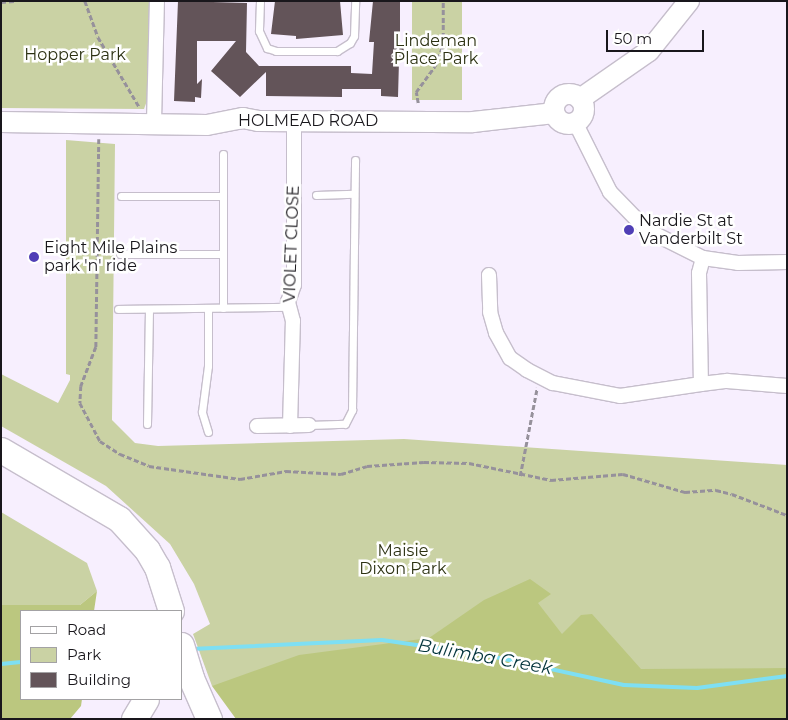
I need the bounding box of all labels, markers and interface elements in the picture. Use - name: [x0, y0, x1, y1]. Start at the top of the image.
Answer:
- scale bar: [608, 20, 706, 52]
- text: 50 m: [614, 29, 652, 48]
- park label: Lindeman Place Park: [394, 31, 478, 69]
- park label: Hopper Park: [24, 45, 126, 65]
- street label: HOLMEAD ROAD: [238, 111, 378, 131]
- street label: VIOLET CLOSE: [280, 185, 304, 303]
- place label: Nardie St at Vanderbilt St: [639, 211, 743, 249]
- marker: Nardie St at Vanderbilt St: [623, 224, 635, 236]
- place label: Eight Mile Plains park 'n' ride: [44, 238, 177, 276]
- marker: Eight Mile Plains park 'n' ride: [28, 251, 40, 263]
- park label: Maisie Dixon Park: [359, 541, 447, 579]
- legend: [20, 610, 182, 700]
- text: Road: [67, 620, 106, 639]
- water label: Bulimba Creek: [416, 635, 554, 679]
- text: Park: [67, 645, 101, 664]
- text: Building: [67, 670, 131, 689]

